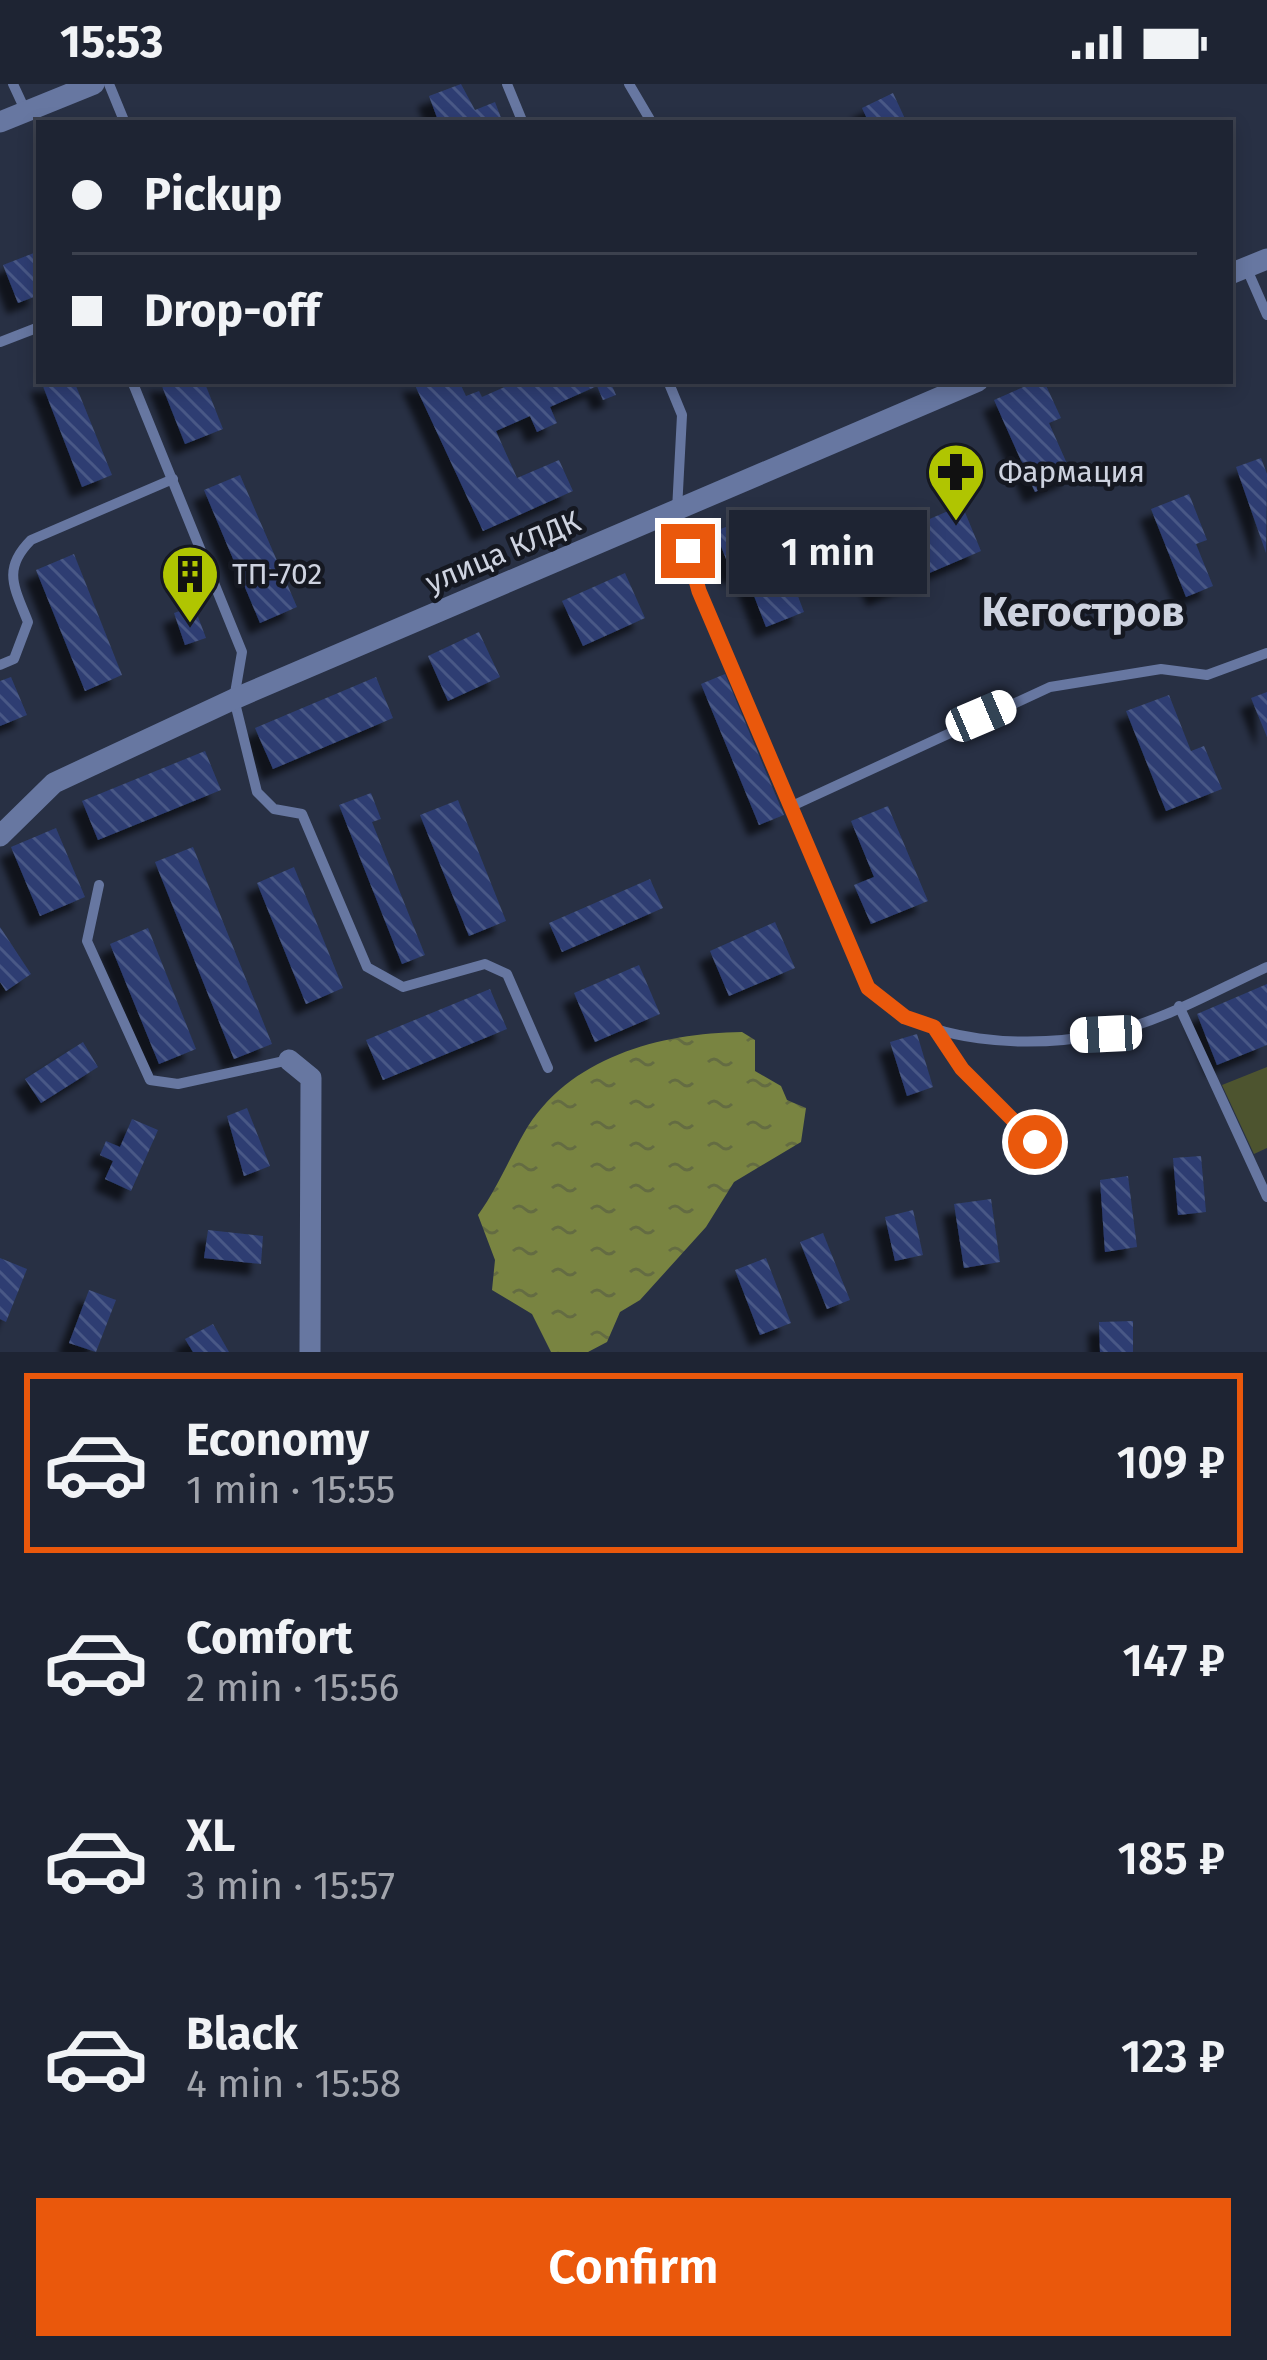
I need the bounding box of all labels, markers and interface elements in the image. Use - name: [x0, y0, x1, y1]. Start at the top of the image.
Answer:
- text: 15:53: [60, 15, 163, 69]
- text: Pickup: [144, 168, 282, 222]
- text: Drop-off: [144, 284, 320, 338]
- pharmacy icon: Фармация: [925, 441, 987, 523]
- place label: Фармация: [998, 454, 1145, 490]
- street label: улица КЛДК: [420, 503, 586, 601]
- callout: 1 min: [730, 509, 928, 593]
- route end: [661, 524, 715, 578]
- text: 1 min: [781, 529, 875, 575]
- building icon: ТП-702: [159, 543, 221, 625]
- place label: ТП-702: [232, 556, 322, 592]
- district label: Кегостров: [981, 587, 1185, 637]
- car: [941, 685, 1021, 747]
- car: [1069, 1014, 1143, 1054]
- route start: [1008, 1115, 1062, 1169]
- icon: car: [42, 1409, 150, 1517]
- text: Economy: [186, 1413, 369, 1467]
- text: 109 ₽: [1117, 1436, 1225, 1490]
- text: 1 min · 15:55: [186, 1467, 395, 1513]
- icon: car: [42, 1607, 150, 1715]
- text: Comfort: [186, 1611, 353, 1665]
- text: 147 ₽: [1122, 1634, 1225, 1688]
- text: 2 min · 15:56: [186, 1665, 399, 1711]
- icon: car: [42, 1805, 150, 1913]
- text: XL: [186, 1809, 235, 1863]
- text: 185 ₽: [1118, 1832, 1225, 1886]
- text: 3 min · 15:57: [186, 1863, 395, 1909]
- icon: car: [42, 2003, 150, 2111]
- text: Black: [186, 2007, 298, 2061]
- text: 123 ₽: [1121, 2030, 1225, 2084]
- text: 4 min · 15:58: [186, 2061, 401, 2107]
- button: Confirm: [36, 2198, 1231, 2336]

